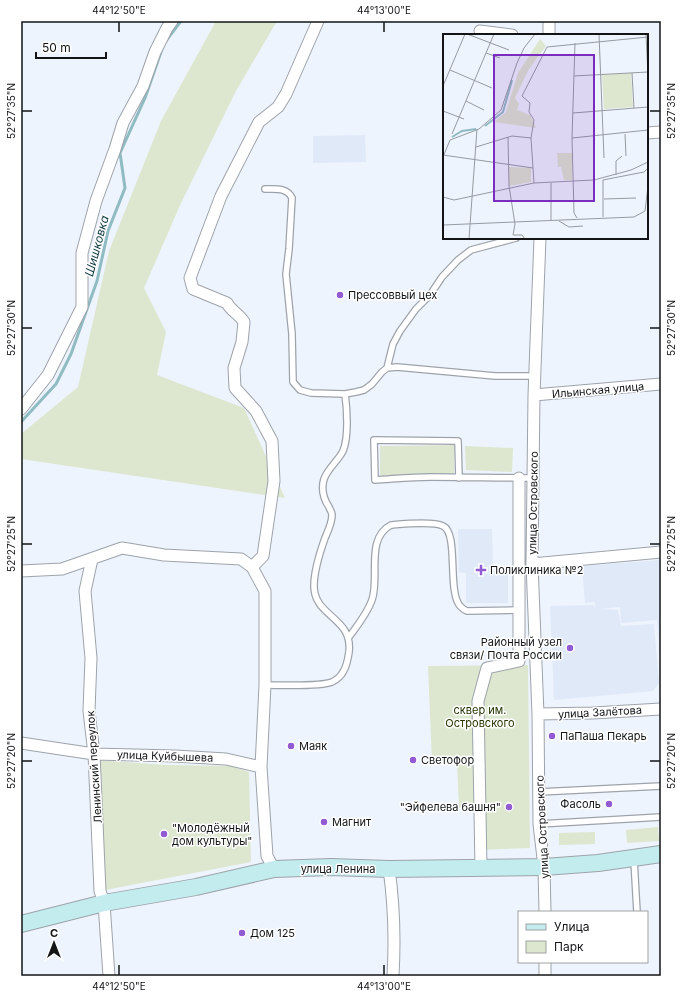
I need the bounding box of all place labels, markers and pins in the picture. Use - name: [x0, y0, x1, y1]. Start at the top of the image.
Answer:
- place label: Прессоввый цех: [348, 288, 437, 302]
- marker: Прессоввый цех: [335, 290, 345, 300]
- place label: Поликлиника №2: [490, 563, 583, 577]
- marker: Поликлиника №2: [475, 564, 487, 576]
- place label: Районный узел связи/ Почта России: [450, 635, 562, 662]
- marker: Районный узел связи/ Почта России: [565, 643, 575, 653]
- place label: ПаПаша Пекарь: [560, 729, 647, 743]
- marker: ПаПаша Пекарь: [547, 731, 557, 741]
- place label: Maяк: [299, 739, 327, 753]
- marker: Maяк: [286, 741, 296, 751]
- place label: Светофор: [421, 753, 474, 767]
- marker: Светофор: [408, 755, 418, 765]
- place label: Фасоль: [560, 797, 601, 811]
- marker: Фасоль: [604, 799, 614, 809]
- place label: "Эйфелева башня": [400, 800, 501, 814]
- marker: "Эйфелева башня": [504, 802, 514, 812]
- place label: Магнит: [332, 815, 372, 829]
- marker: Магнит: [319, 817, 329, 827]
- place label: "Молодёжный дом культуры": [172, 821, 252, 848]
- marker: "Молодёжный дом культуры": [159, 829, 169, 839]
- place label: Дом 125: [250, 926, 295, 940]
- marker: Дом 125: [237, 928, 247, 938]

